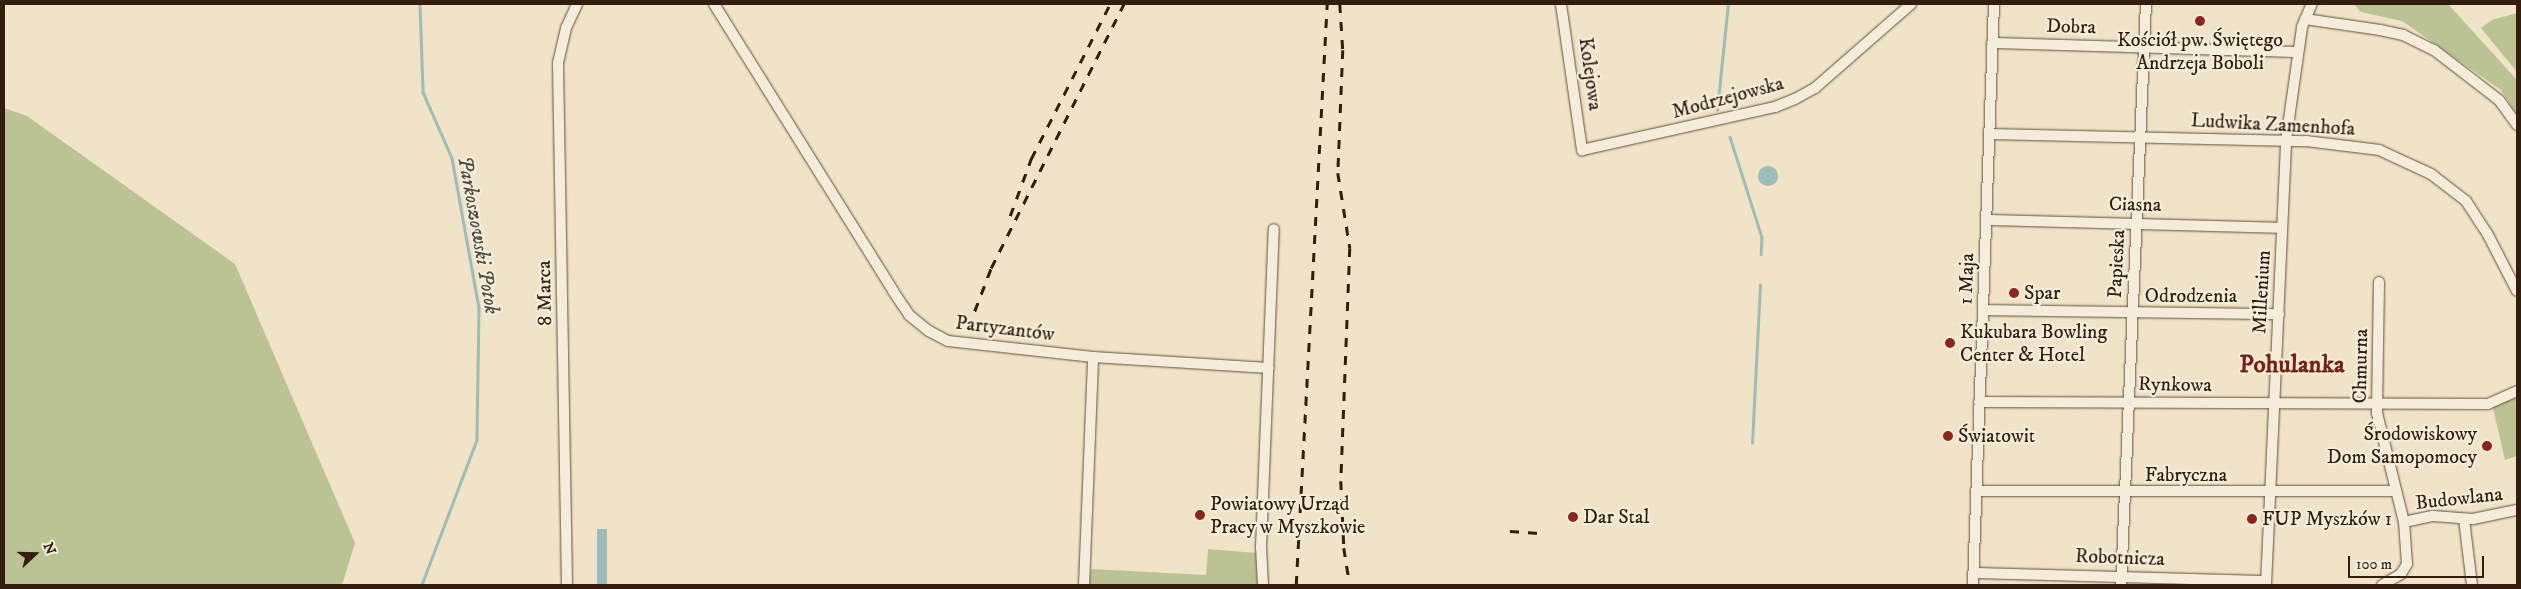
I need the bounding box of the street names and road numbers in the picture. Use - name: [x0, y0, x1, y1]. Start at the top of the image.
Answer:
- street label: Dobra: [2046, 14, 2096, 40]
- street label: Kolejowa: [1573, 36, 1607, 112]
- street label: Modrzejowska: [1670, 72, 1786, 124]
- street label: Ludwika Zamenhofa: [2190, 109, 2356, 141]
- street label: Ciasna: [2109, 193, 2161, 217]
- street label: Papieska: [2103, 229, 2131, 299]
- street label: Millenium: [2248, 249, 2276, 335]
- street label: 1 Maja: [1954, 253, 1980, 305]
- street label: 8 Marca: [532, 260, 558, 326]
- street label: Odrodzenia: [2145, 284, 2237, 308]
- street label: Partyzantów: [954, 311, 1056, 347]
- street label: Chmurna: [2348, 328, 2374, 404]
- street label: Rynkowa: [2138, 372, 2212, 398]
- street label: Fabryczna: [2145, 463, 2227, 487]
- street label: Budowlana: [2414, 482, 2504, 516]
- street label: Robotnicza: [2075, 544, 2165, 572]

